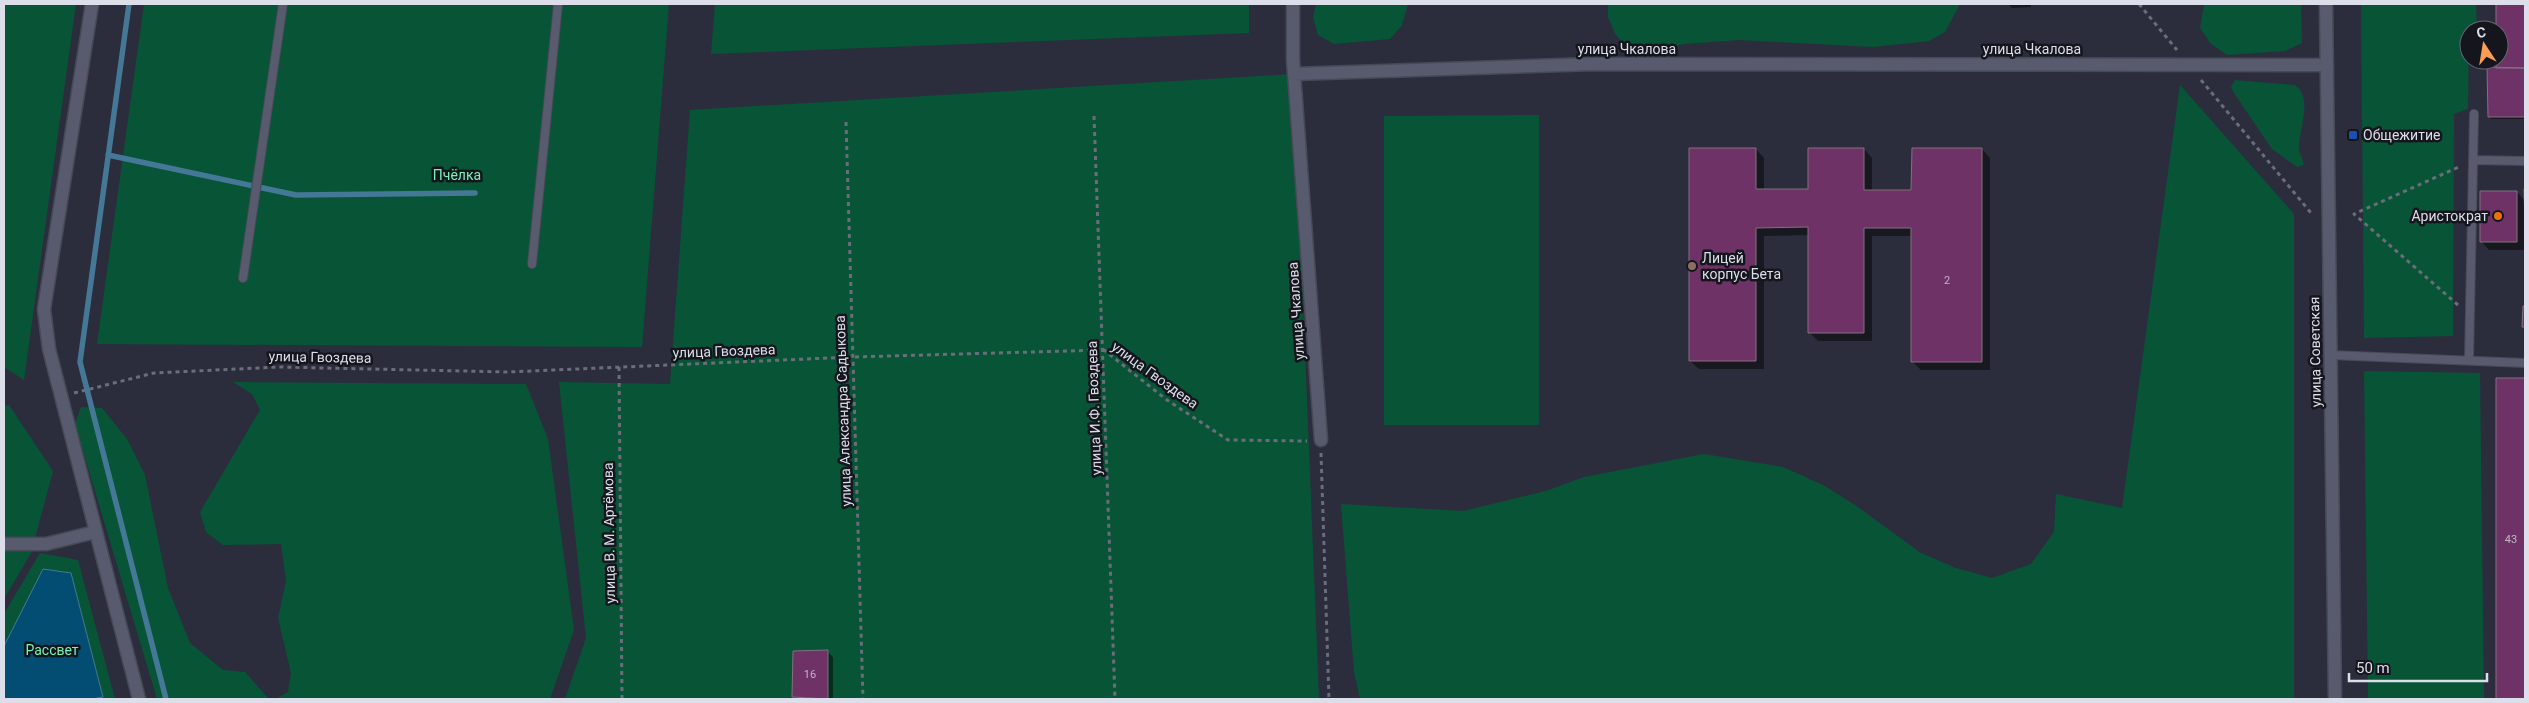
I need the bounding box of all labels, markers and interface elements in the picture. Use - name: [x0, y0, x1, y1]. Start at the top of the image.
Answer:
- north arrow: [2459, 20, 2509, 70]
- text: С: [2475, 24, 2487, 41]
- street label: улица Чкалова: [1578, 41, 1676, 57]
- street label: улица Чкалова: [1983, 41, 2081, 57]
- place label: Общежитие: [2363, 127, 2440, 143]
- marker: Общежитие: [2347, 129, 2359, 141]
- park label: Пчёлка: [433, 167, 481, 183]
- place label: Аристократ: [2411, 208, 2488, 224]
- marker: Аристократ: [2492, 210, 2504, 222]
- place label: Лицей корпус Бета: [1702, 250, 1781, 282]
- marker: Лицей корпус Бета: [1686, 260, 1698, 272]
- street label: улица Чкалова: [1285, 261, 1307, 361]
- house number: 2: [1944, 274, 1950, 287]
- street label: улица Советская: [2306, 296, 2324, 408]
- street label: улица Александра Садыкова: [832, 315, 854, 507]
- street label: улица Гвоздева: [1109, 338, 1201, 412]
- street label: улица И.Ф. Гвоздева: [1084, 340, 1104, 476]
- street label: улица Гвоздева: [672, 341, 776, 361]
- street label: улица Гвоздева: [268, 348, 372, 366]
- street label: улица В. М. Артёмова: [600, 462, 618, 604]
- house number: 43: [2505, 533, 2517, 546]
- park label: Рассвет: [25, 642, 79, 658]
- scale bar: [2349, 650, 2486, 682]
- text: 50 m: [2356, 659, 2390, 677]
- house number: 16: [804, 668, 816, 681]

